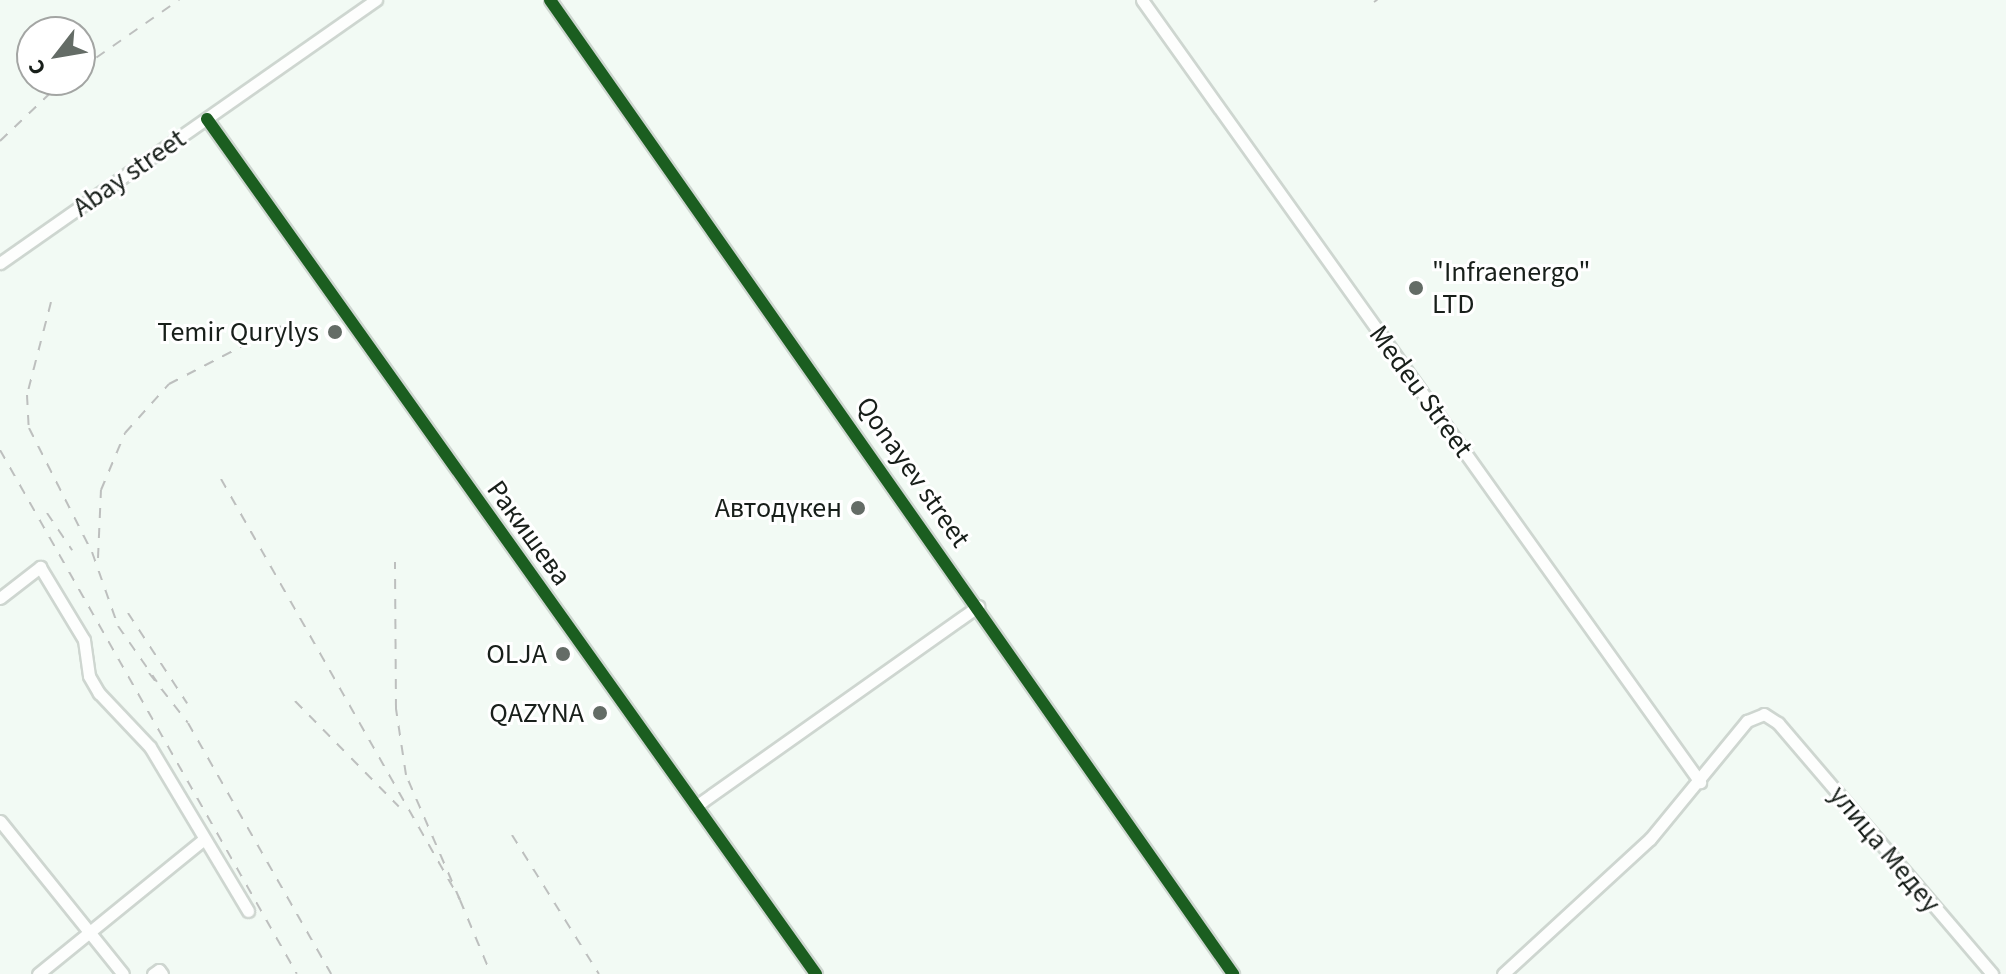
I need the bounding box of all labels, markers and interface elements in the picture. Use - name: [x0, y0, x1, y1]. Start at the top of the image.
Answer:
- north arrow: [16, 16, 96, 96]
- text: С: [20, 54, 54, 81]
- street label: Abay street: [66, 122, 192, 224]
- place label: "Infraenergo" LTD: [1432, 255, 1590, 321]
- marker: "Infraenergo" LTD: [1407, 279, 1425, 297]
- place label: Temir Qurylys: [157, 315, 319, 349]
- street label: Medeu Street: [1362, 319, 1480, 463]
- marker: Temir Qurylys: [326, 323, 344, 341]
- street label: Qonayev street: [849, 390, 977, 554]
- street label: Ракишева: [480, 474, 578, 592]
- place label: Автодүкен: [715, 491, 842, 525]
- marker: Автодүкен: [849, 499, 867, 517]
- place label: OLJA: [486, 637, 547, 671]
- marker: OLJA: [554, 645, 572, 663]
- place label: QAZYNA: [489, 696, 584, 730]
- marker: QAZYNA: [591, 704, 609, 722]
- street label: улица Медеу: [1822, 779, 1948, 919]

